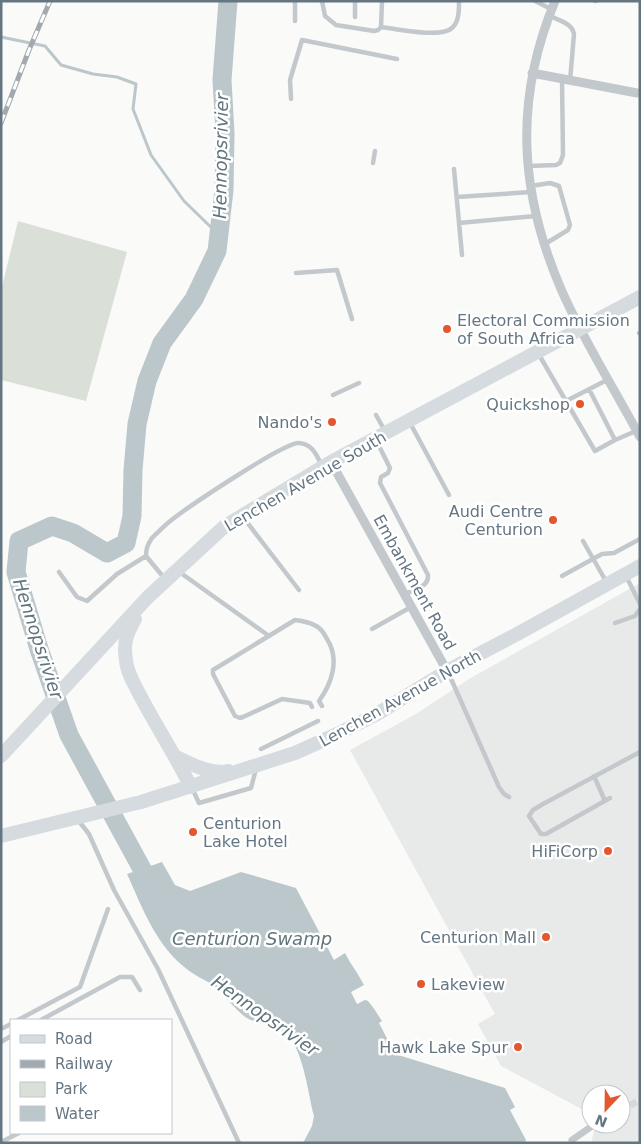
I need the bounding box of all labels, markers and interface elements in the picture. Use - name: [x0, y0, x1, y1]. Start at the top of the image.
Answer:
- water label: Hennopsrivier: [209, 91, 232, 219]
- place label: Electoral Commission of South Africa: [457, 311, 630, 348]
- marker: Electoral Commission of South Africa: [441, 323, 453, 335]
- place label: Quickshop: [486, 395, 570, 414]
- marker: Quickshop: [574, 398, 586, 410]
- place label: Nando's: [257, 413, 322, 432]
- marker: Nando's: [326, 416, 338, 428]
- street label: Lenchen Avenue South: [221, 427, 390, 536]
- place label: Audi Centre Centurion: [449, 502, 543, 539]
- street label: Embankment Road: [369, 511, 460, 653]
- marker: Audi Centre Centurion: [547, 514, 559, 526]
- water label: Hennopsrivier: [9, 576, 68, 703]
- street label: Lenchen Avenue North: [316, 646, 484, 751]
- place label: Centurion Lake Hotel: [203, 814, 288, 851]
- marker: Centurion Lake Hotel: [187, 826, 199, 838]
- place label: HiFiCorp: [531, 842, 598, 861]
- marker: HiFiCorp: [602, 845, 614, 857]
- water label: Centurion Swamp: [172, 928, 332, 949]
- place label: Centurion Mall: [420, 928, 536, 947]
- marker: Centurion Mall: [540, 931, 552, 943]
- water label: Hennopsrivier: [208, 971, 324, 1061]
- place label: Lakeview: [431, 975, 505, 994]
- marker: Lakeview: [415, 978, 427, 990]
- legend: [10, 1019, 172, 1134]
- text: Road: [55, 1030, 93, 1048]
- place label: Hawk Lake Spur: [379, 1038, 508, 1057]
- marker: Hawk Lake Spur: [512, 1041, 524, 1053]
- text: Railway: [55, 1055, 113, 1073]
- text: Park: [55, 1080, 88, 1098]
- north arrow: [581, 1084, 631, 1134]
- text: Water: [55, 1105, 100, 1123]
- text: N: [593, 1111, 610, 1131]

